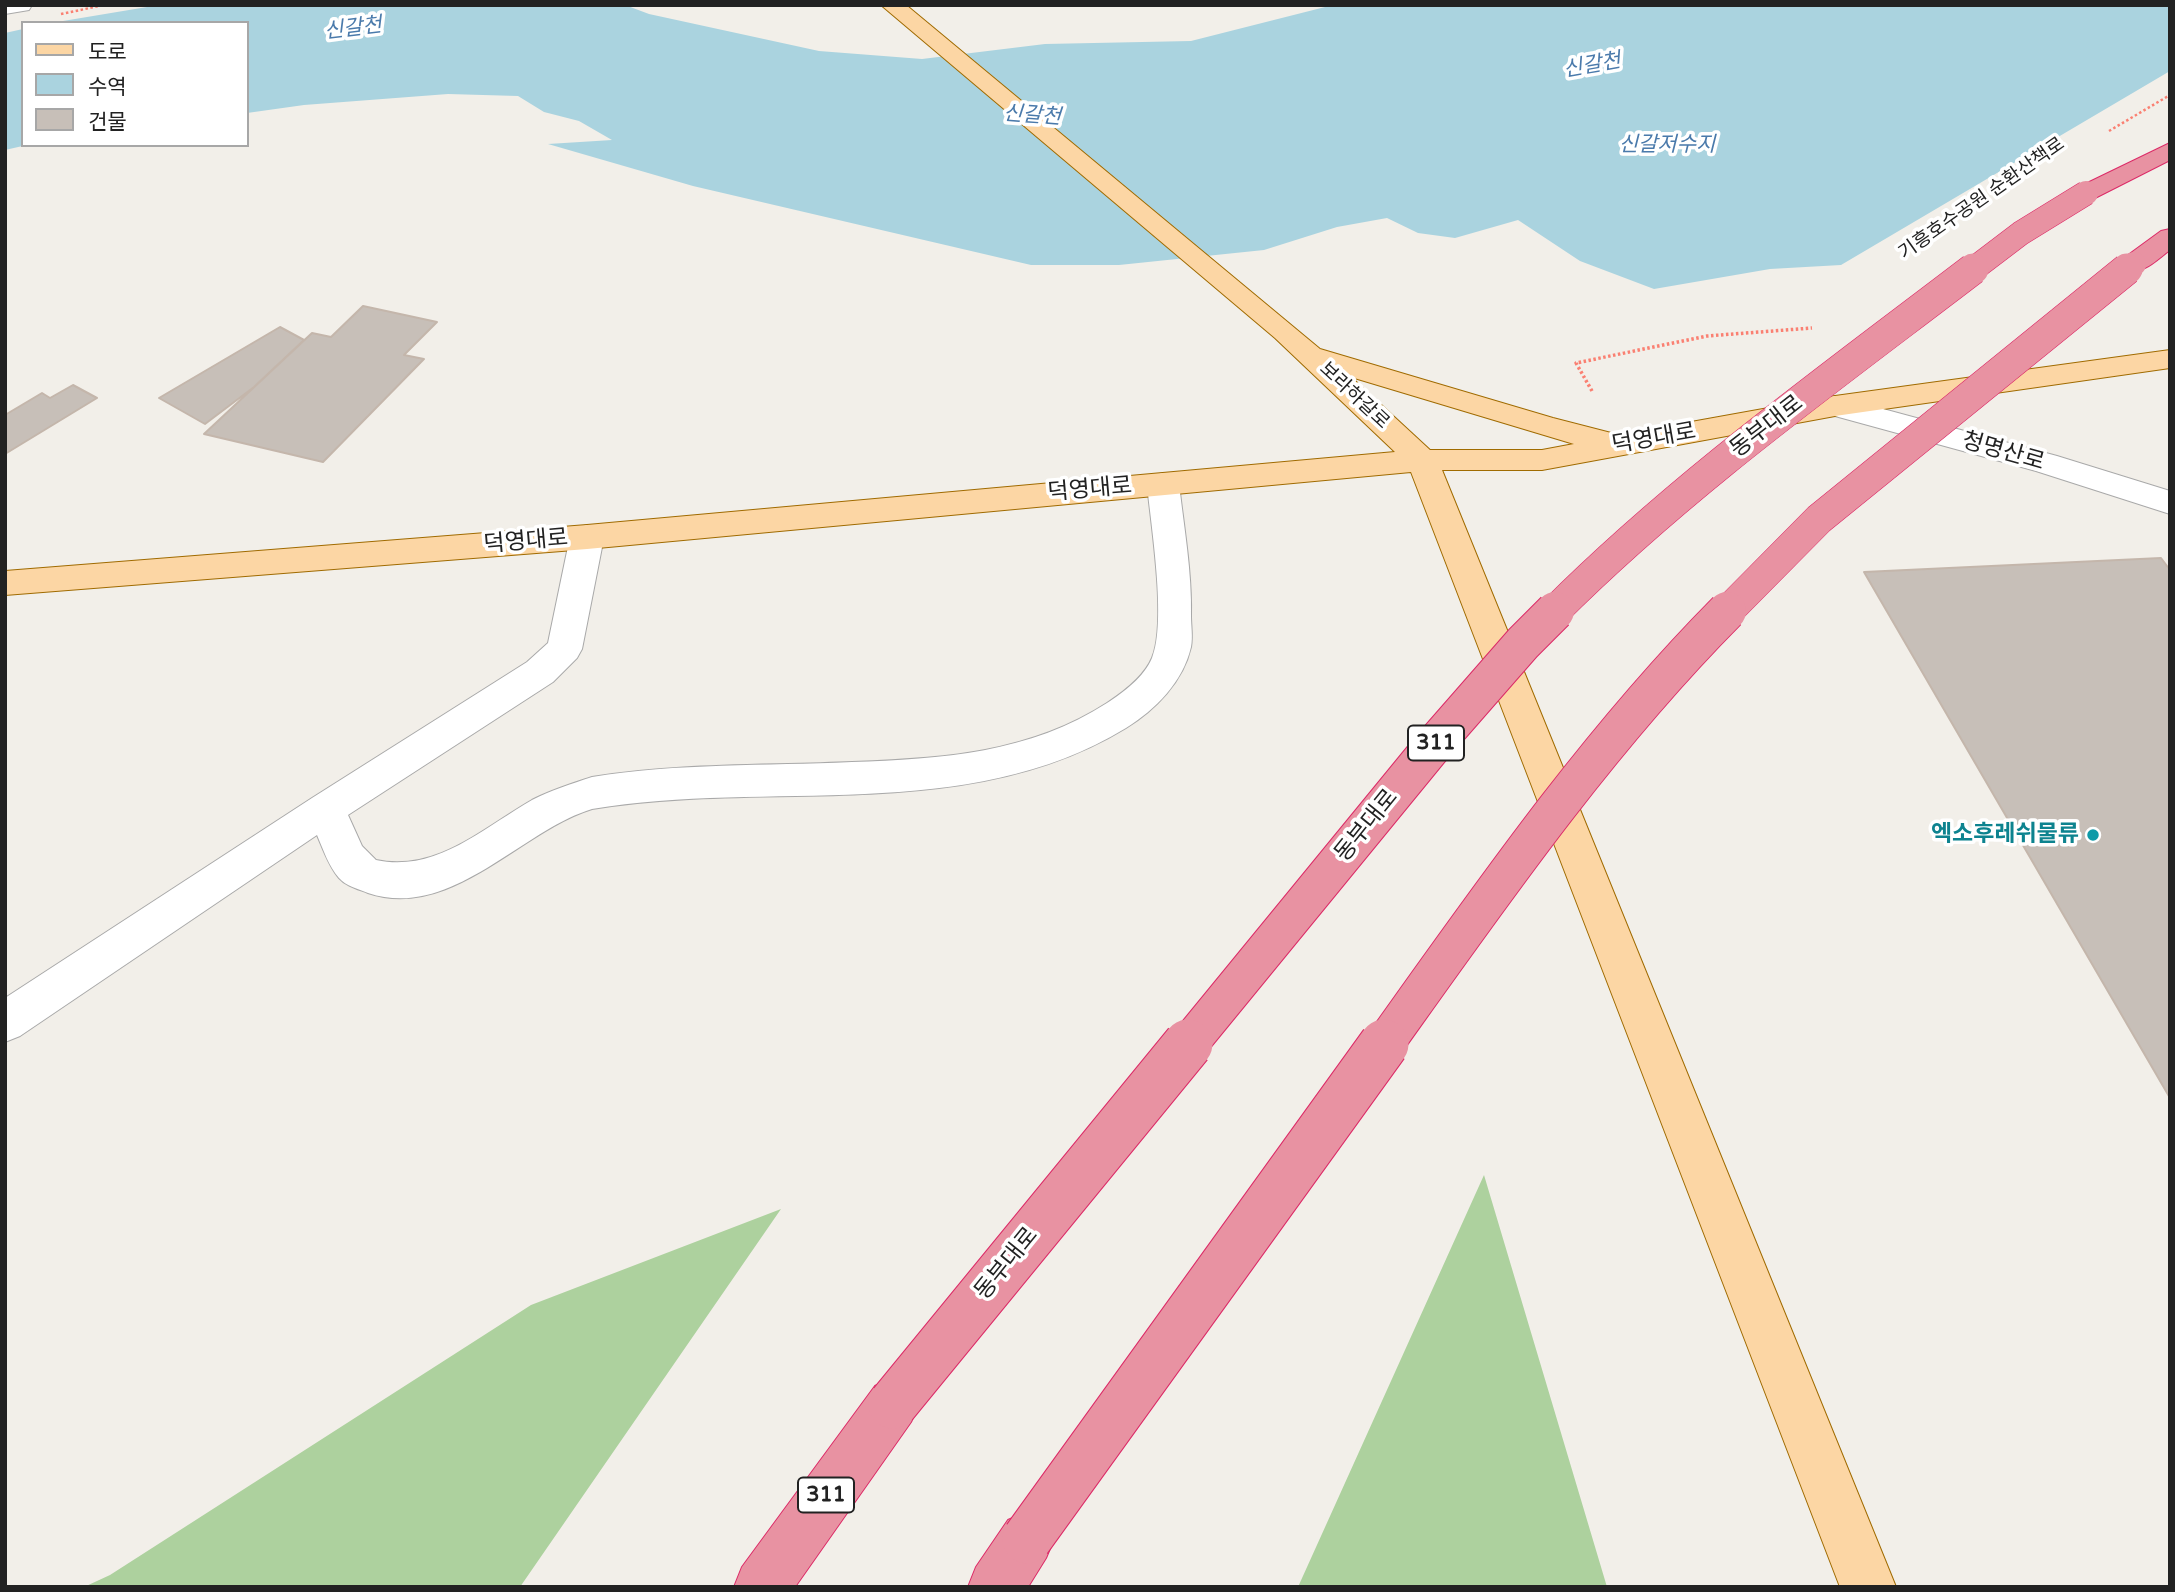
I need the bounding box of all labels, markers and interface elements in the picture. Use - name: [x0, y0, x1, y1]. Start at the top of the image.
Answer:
- water label: 신갈천: [323, 13, 383, 45]
- legend: [21, 21, 248, 147]
- text: 도로: [88, 40, 127, 65]
- water label: 신갈천: [1561, 49, 1623, 83]
- text: 수역: [88, 75, 127, 100]
- water label: 신갈천: [1002, 101, 1062, 131]
- text: 건물: [88, 110, 127, 135]
- water label: 신갈저수지: [1619, 132, 1715, 158]
- street label: 기흥호수공원 순환산책로: [1895, 133, 2069, 265]
- street label: 보라하갈로: [1314, 358, 1394, 434]
- street label: 동부대로: [1725, 390, 1809, 464]
- street label: 덕영대로: [1610, 418, 1698, 460]
- street label: 청명산로: [1959, 427, 2047, 477]
- street label: 덕영대로: [1047, 473, 1133, 507]
- street label: 덕영대로: [483, 525, 569, 559]
- road number: 311: [1408, 726, 1464, 760]
- street label: 동부대로: [1330, 784, 1404, 868]
- place label: 엑소후레쉬물류: [1931, 821, 2079, 849]
- marker: 엑소후레쉬물류: [2085, 827, 2101, 843]
- street label: 동부대로: [970, 1222, 1044, 1306]
- road number: 311: [798, 1478, 854, 1512]

